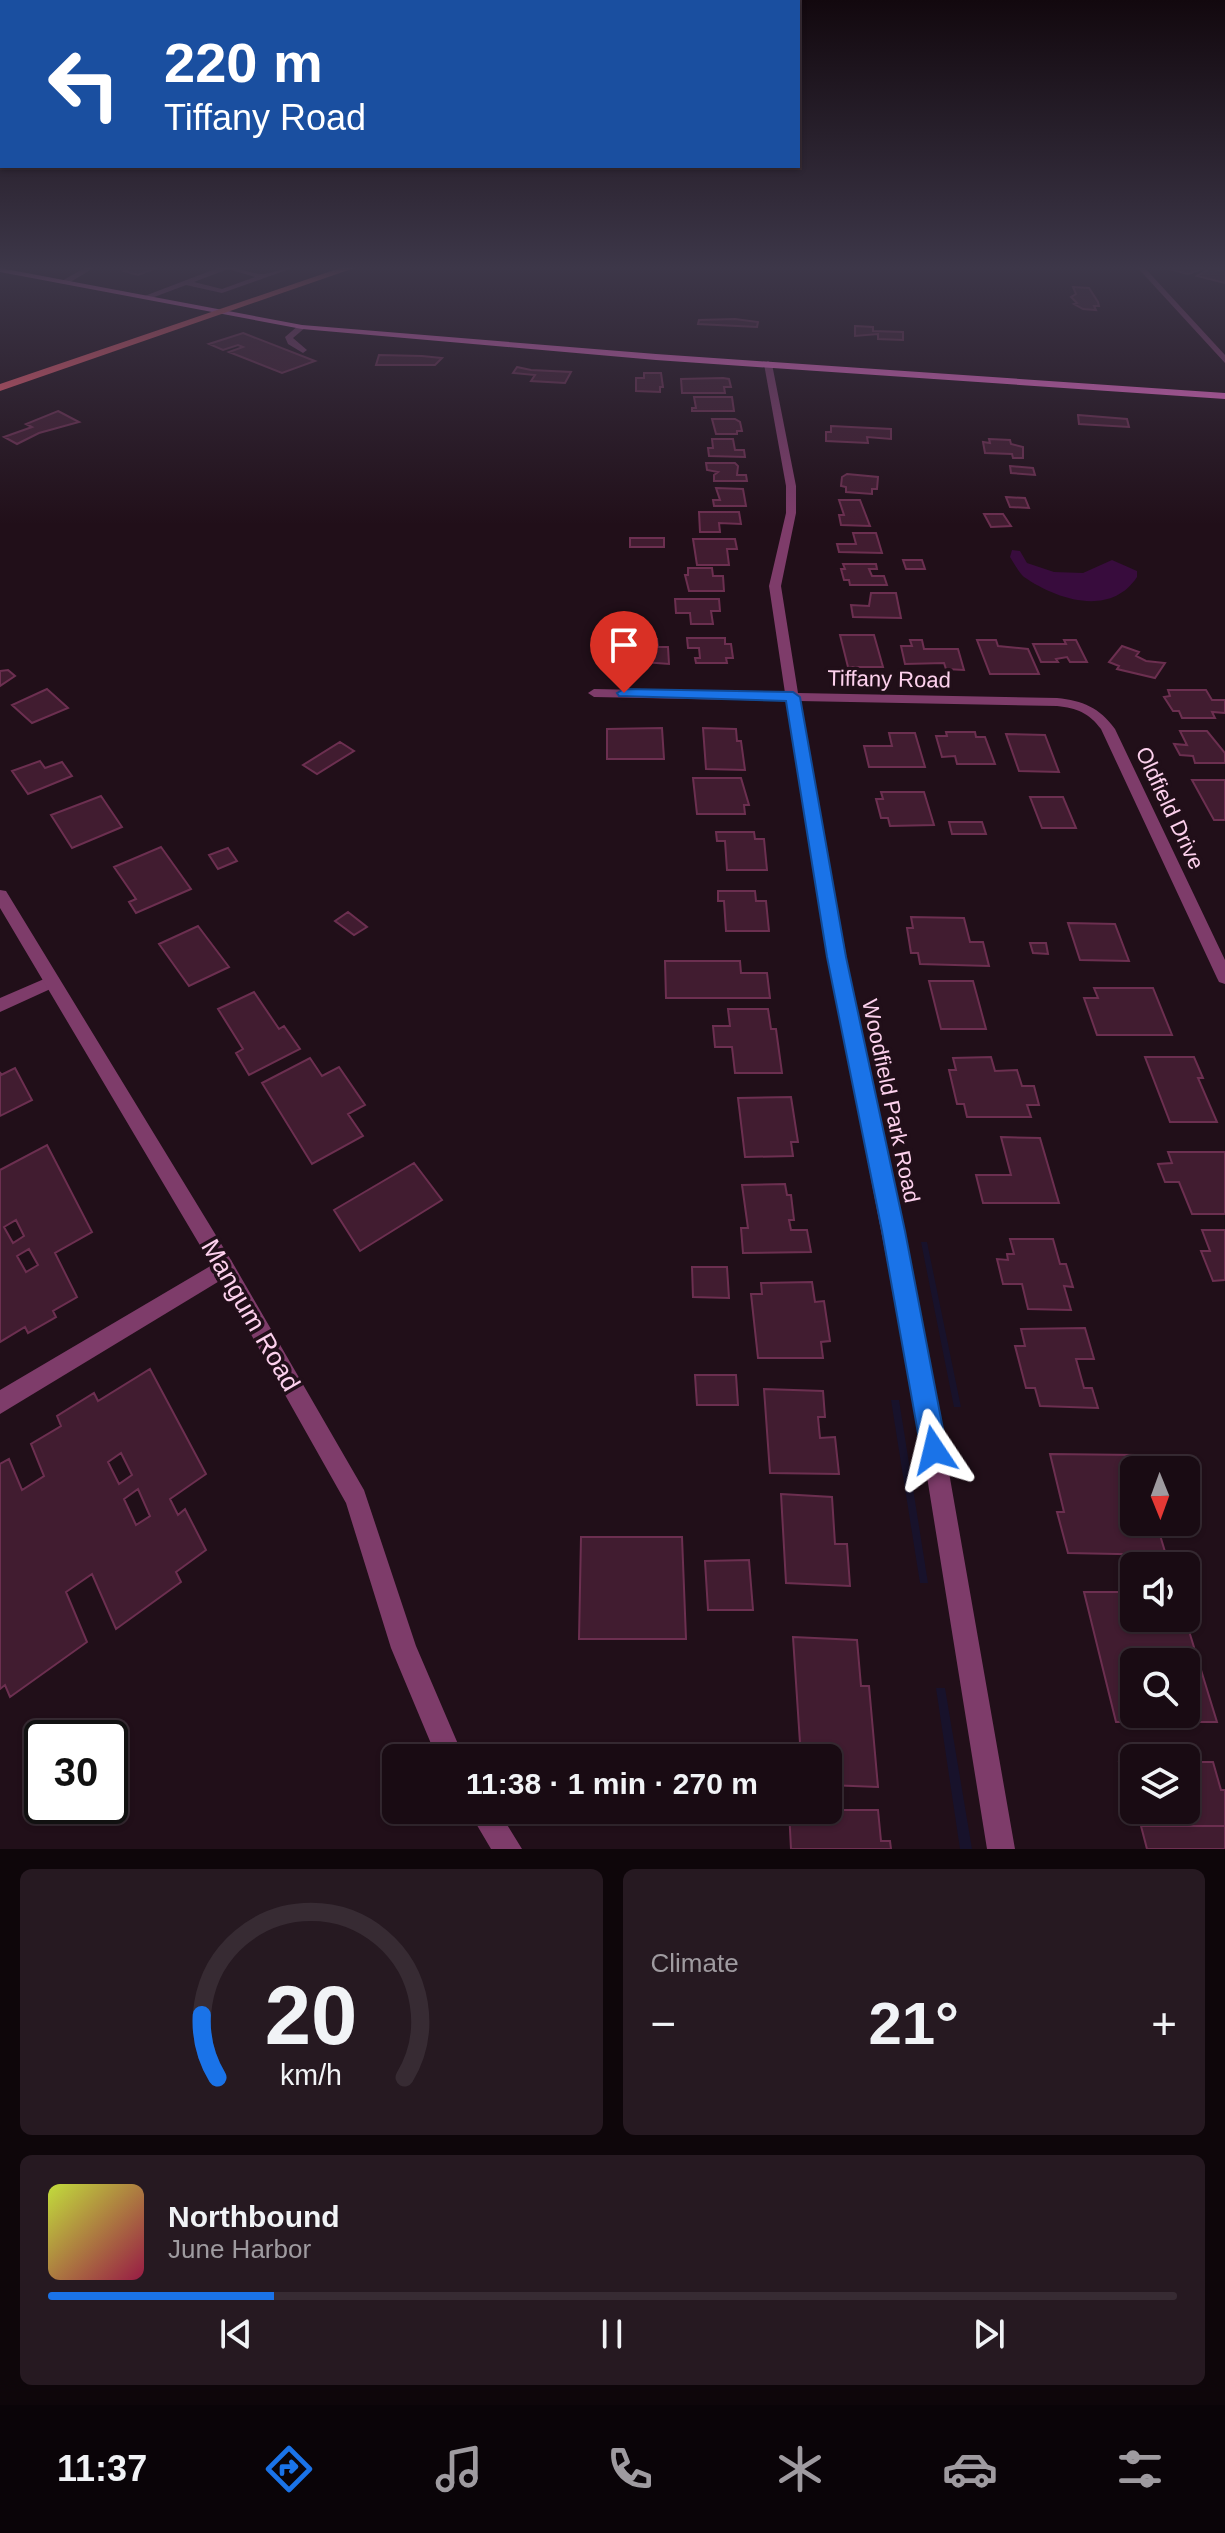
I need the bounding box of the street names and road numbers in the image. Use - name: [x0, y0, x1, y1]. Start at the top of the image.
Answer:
- street label: Tiffany Road: [827, 665, 951, 693]
- street label: Oldfield Drive: [1131, 743, 1209, 873]
- street label: Woodfield Park Road: [857, 997, 925, 1205]
- street label: Mangum Road: [195, 1234, 307, 1396]

